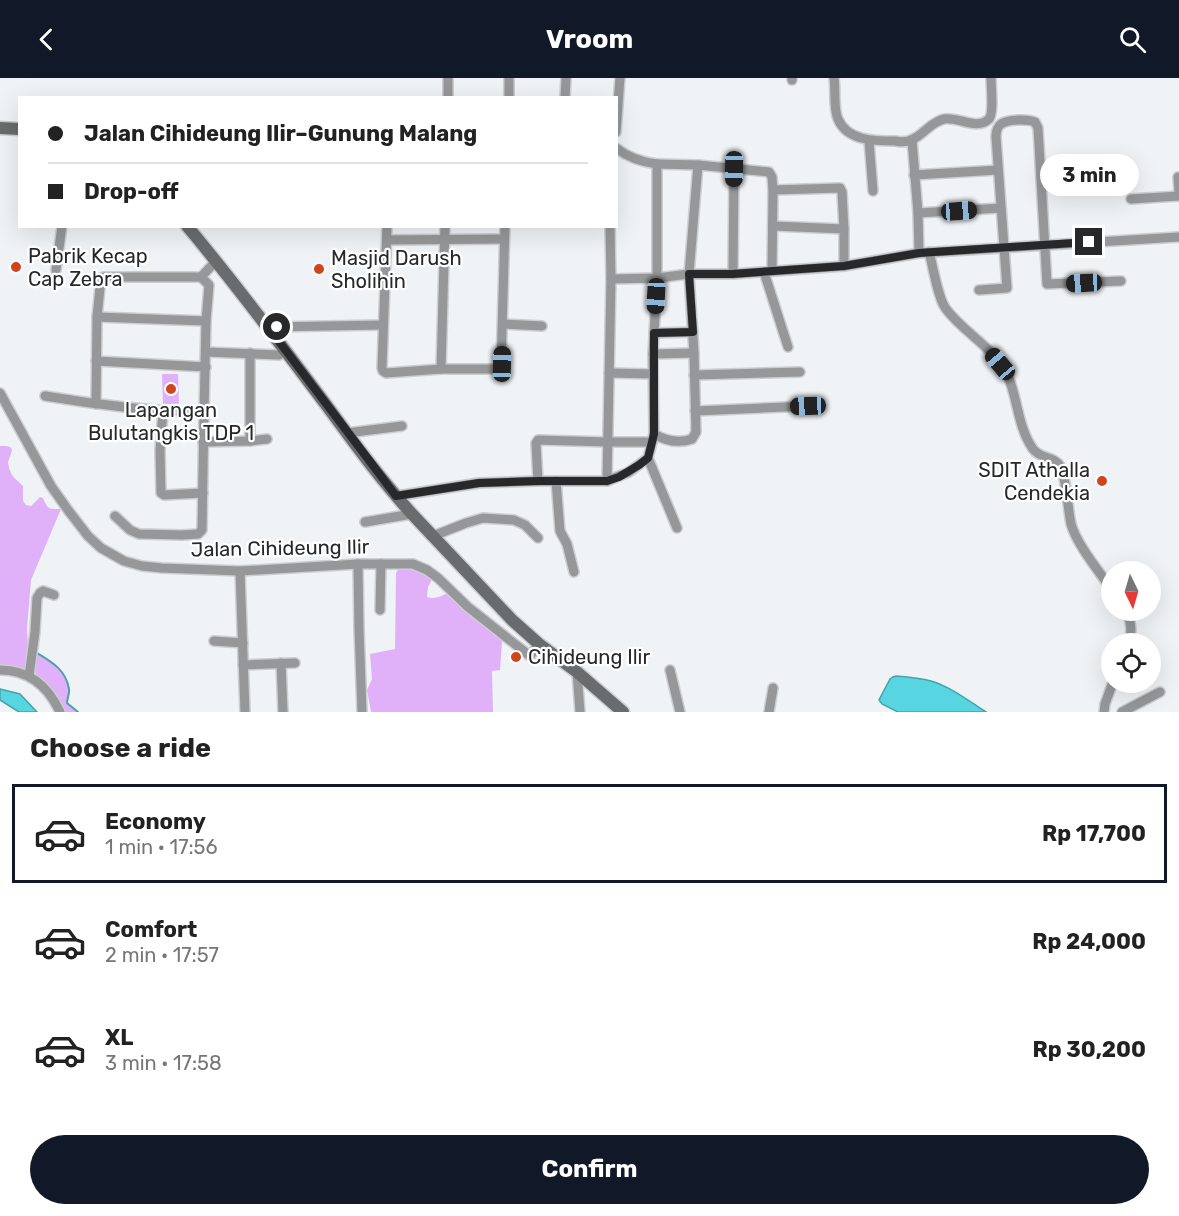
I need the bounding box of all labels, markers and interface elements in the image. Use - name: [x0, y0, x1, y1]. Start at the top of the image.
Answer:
- icon: back: [30, 23, 63, 56]
- text: Vroom: [546, 23, 633, 55]
- icon: search: [1116, 23, 1149, 56]
- text: Jalan Cihideung Ilir–Gunung Malang: [84, 120, 477, 147]
- car: [725, 151, 743, 187]
- callout: 3 min: [1040, 155, 1138, 197]
- text: 3 min: [1062, 163, 1117, 187]
- text: Drop-off: [84, 178, 179, 205]
- car: [940, 201, 978, 221]
- route end: [1075, 228, 1102, 255]
- place label: Pabrik Kecap Cap Zebra: [28, 244, 148, 291]
- place label: Masjid Darush Sholihin: [331, 246, 462, 293]
- marker: Pabrik Kecap Cap Zebra: [9, 260, 23, 274]
- marker: Masjid Darush Sholihin: [312, 262, 326, 276]
- car: [1066, 273, 1102, 293]
- car: [646, 278, 666, 314]
- route start: [263, 313, 290, 340]
- car: [982, 344, 1018, 384]
- car: [493, 346, 511, 382]
- marker: Lapangan Bulutangkis TDP 1: [164, 382, 178, 396]
- car: [790, 396, 826, 416]
- place label: Lapangan Bulutangkis TDP 1: [88, 398, 254, 445]
- place label: SDIT Athalla Cendekia: [978, 458, 1090, 505]
- marker: SDIT Athalla Cendekia: [1095, 474, 1109, 488]
- street label: Jalan Cihideung Ilir: [190, 534, 370, 562]
- north arrow: [1101, 561, 1161, 621]
- map controls: [1101, 561, 1161, 693]
- button: locate: [1101, 633, 1161, 693]
- place label: Cihideung Ilir: [528, 645, 650, 669]
- marker: Cihideung Ilir: [509, 650, 523, 664]
- text: Choose a ride: [30, 732, 211, 764]
- icon: car: [33, 807, 87, 861]
- text: Economy: [105, 808, 206, 835]
- text: Rp 17,700: [1042, 820, 1146, 847]
- text: 1 min · 17:56: [105, 835, 217, 859]
- icon: car: [33, 915, 87, 969]
- text: Comfort: [105, 916, 197, 943]
- text: Rp 24,000: [1032, 928, 1146, 955]
- text: 2 min · 17:57: [105, 943, 219, 967]
- icon: car: [33, 1023, 87, 1077]
- text: XL: [105, 1024, 133, 1051]
- text: Rp 30,200: [1033, 1036, 1146, 1063]
- text: 3 min · 17:58: [105, 1051, 222, 1075]
- button: Confirm: [30, 1135, 1149, 1204]

